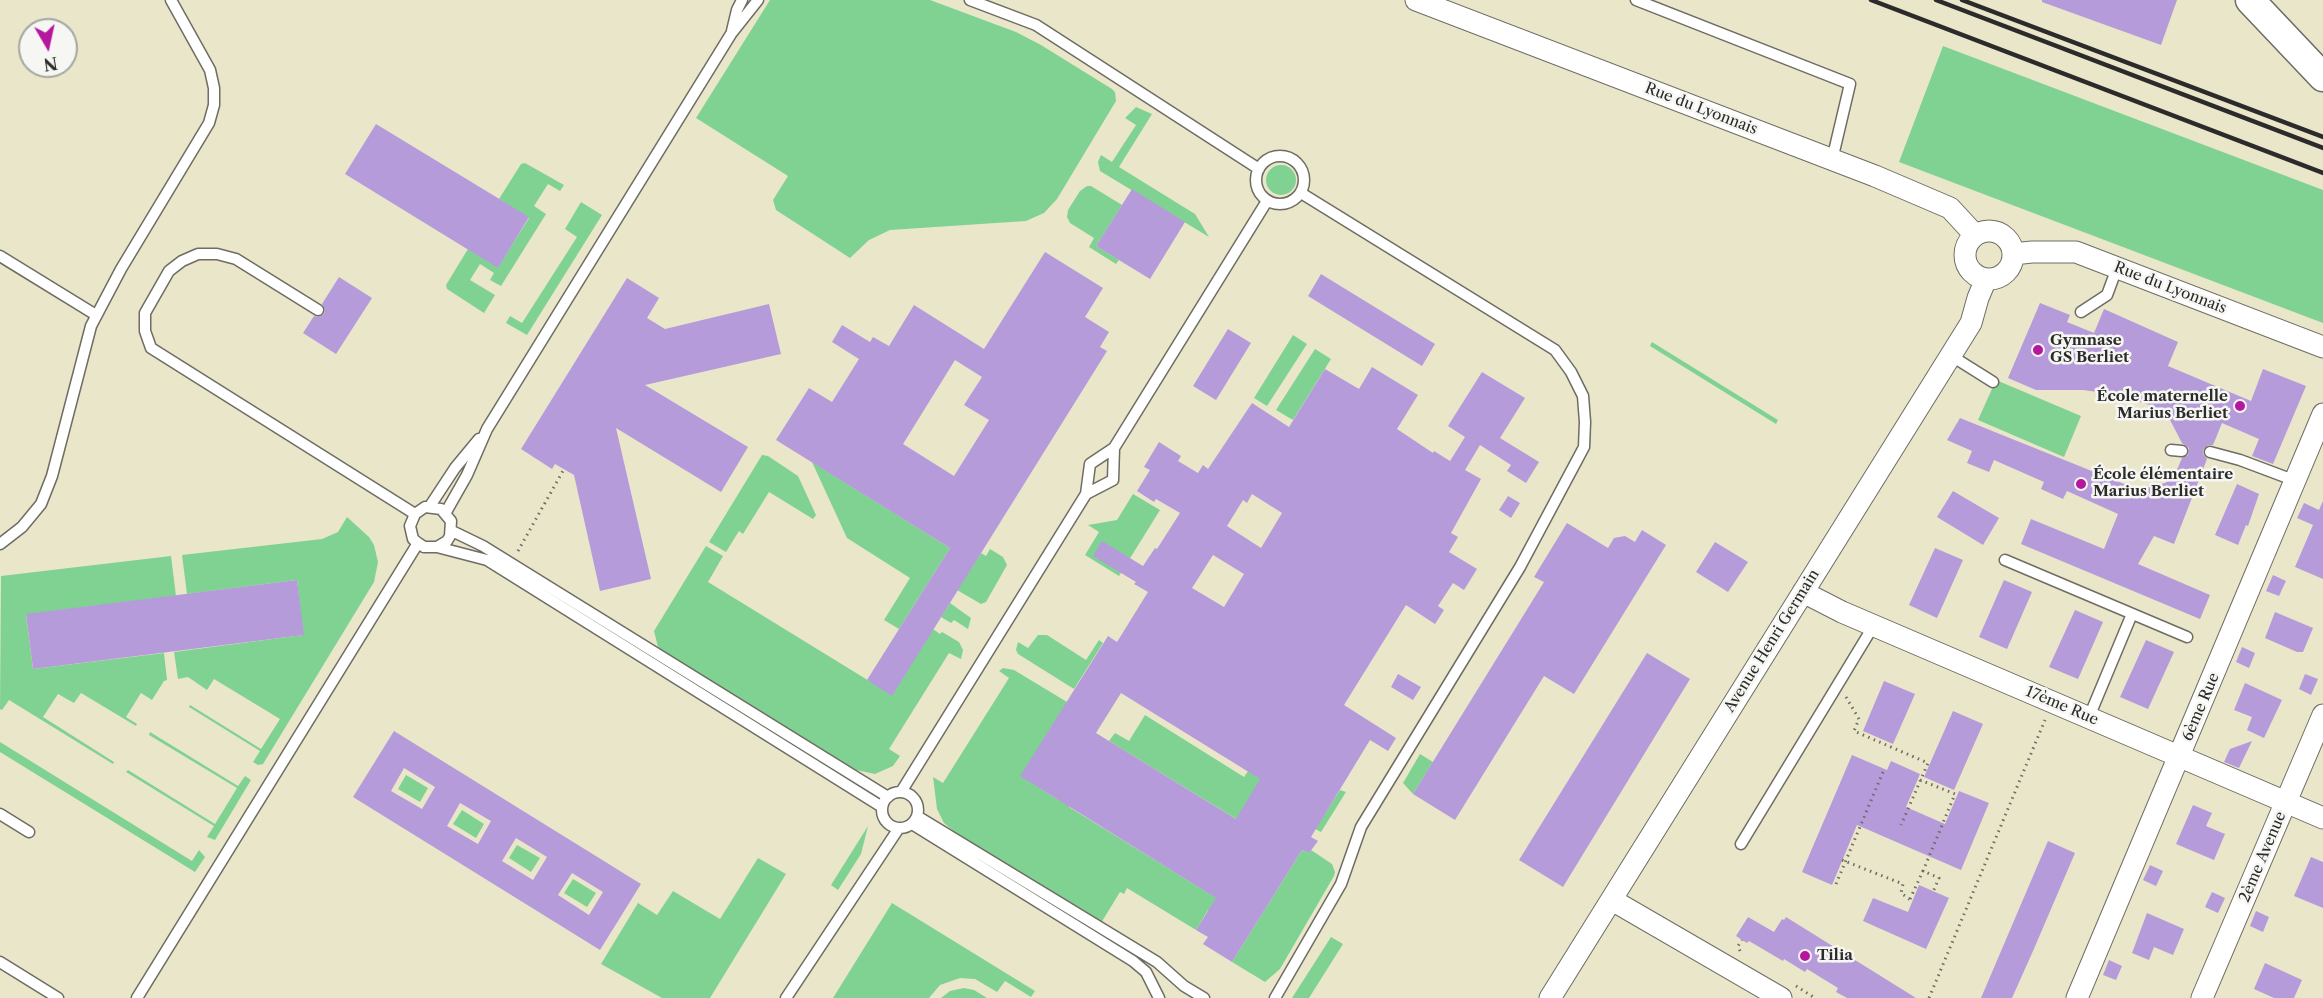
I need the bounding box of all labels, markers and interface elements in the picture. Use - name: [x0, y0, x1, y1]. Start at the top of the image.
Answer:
- north arrow: [18, 18, 78, 78]
- text: N: [42, 53, 59, 75]
- street label: Rue du Lyonnais: [1642, 79, 1760, 139]
- street label: Rue du Lyonnais: [2111, 258, 2229, 318]
- place label: Gymnase GS Berliet: [2050, 332, 2129, 367]
- marker: Gymnase GS Berliet: [2031, 343, 2045, 357]
- place label: École maternelle Marius Berliet: [2097, 388, 2228, 423]
- marker: École maternelle Marius Berliet: [2233, 399, 2247, 413]
- place label: École élémentaire Marius Berliet: [2093, 466, 2233, 501]
- marker: École élémentaire Marius Berliet: [2074, 477, 2088, 491]
- street label: Avenue Henri Germain: [1721, 566, 1823, 716]
- street label: 6ème Rue: [2179, 670, 2223, 744]
- street label: 17ème Rue: [2023, 683, 2101, 729]
- street label: 2ème Avenue: [2236, 809, 2290, 905]
- place label: Tilia: [1817, 947, 1853, 965]
- marker: Tilia: [1798, 949, 1812, 963]

